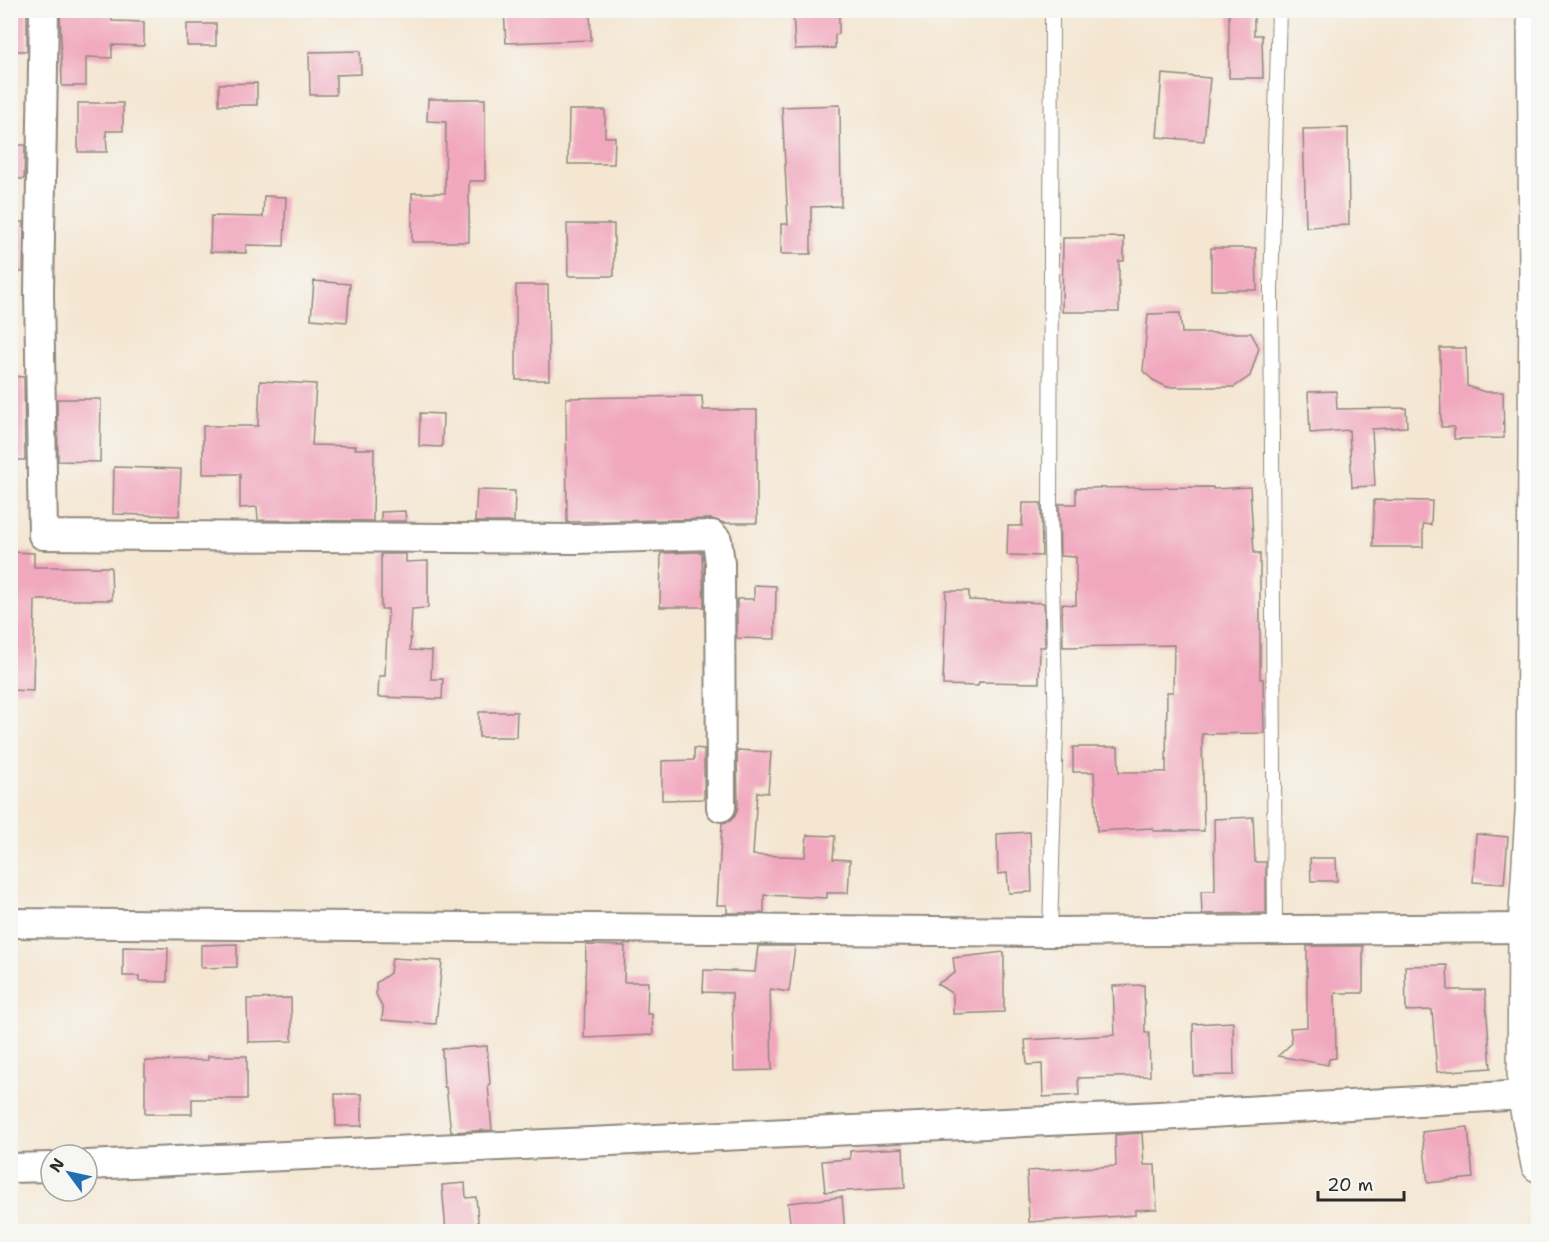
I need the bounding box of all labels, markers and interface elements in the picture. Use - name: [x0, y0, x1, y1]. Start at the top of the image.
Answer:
- north arrow: [39, 1143, 99, 1203]
- text: N: [45, 1154, 69, 1176]
- scale bar: [1318, 1164, 1404, 1202]
- text: 20 m: [1327, 1173, 1373, 1197]

